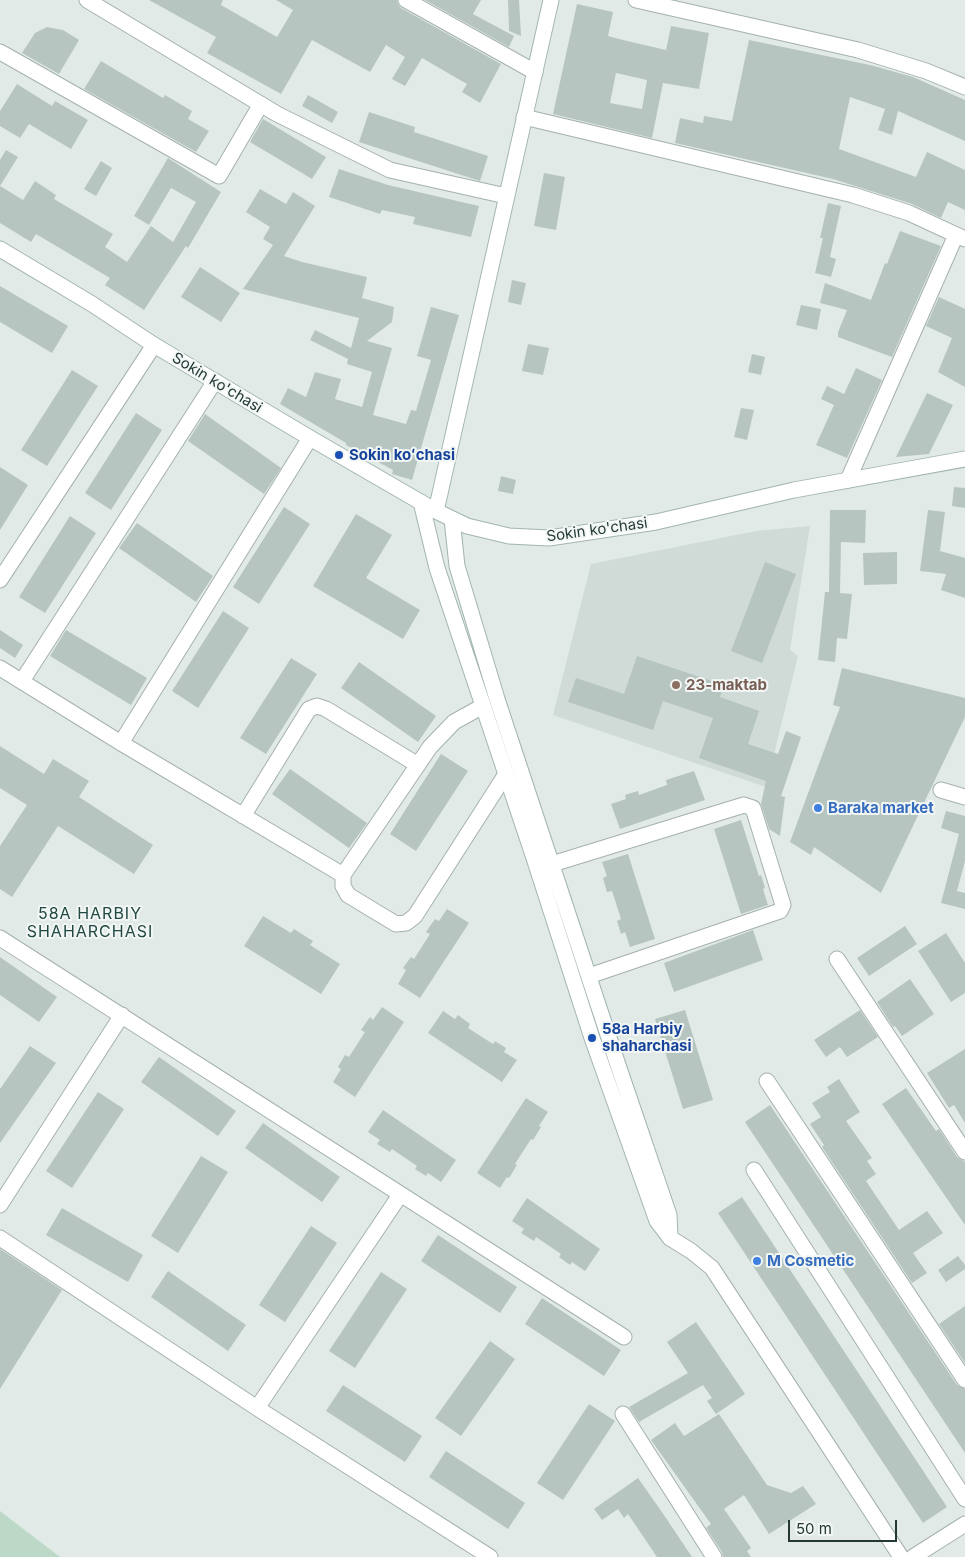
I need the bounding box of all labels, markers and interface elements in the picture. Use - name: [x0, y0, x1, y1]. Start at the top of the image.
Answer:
- street label: Sokin ko'chasi: [169, 349, 265, 417]
- place label: Sokin koʻchasi: [349, 446, 455, 464]
- marker: Sokin koʻchasi: [333, 449, 345, 461]
- street label: Sokin ko'chasi: [545, 514, 649, 546]
- place label: 23-maktab: [686, 676, 767, 694]
- marker: 23-maktab: [670, 679, 682, 691]
- place label: Baraka market: [828, 799, 934, 817]
- marker: Baraka market: [812, 802, 824, 814]
- district label: 58A HARBIY SHAHARCHASI: [25, 904, 155, 942]
- place label: 58a Harbiy shaharchasi: [602, 1020, 692, 1055]
- marker: 58a Harbiy shaharchasi: [586, 1032, 598, 1044]
- place label: M Cosmetic: [767, 1252, 854, 1270]
- marker: M Cosmetic: [751, 1255, 763, 1267]
- scale bar: [790, 1510, 899, 1542]
- text: 50 m: [796, 1519, 832, 1538]

